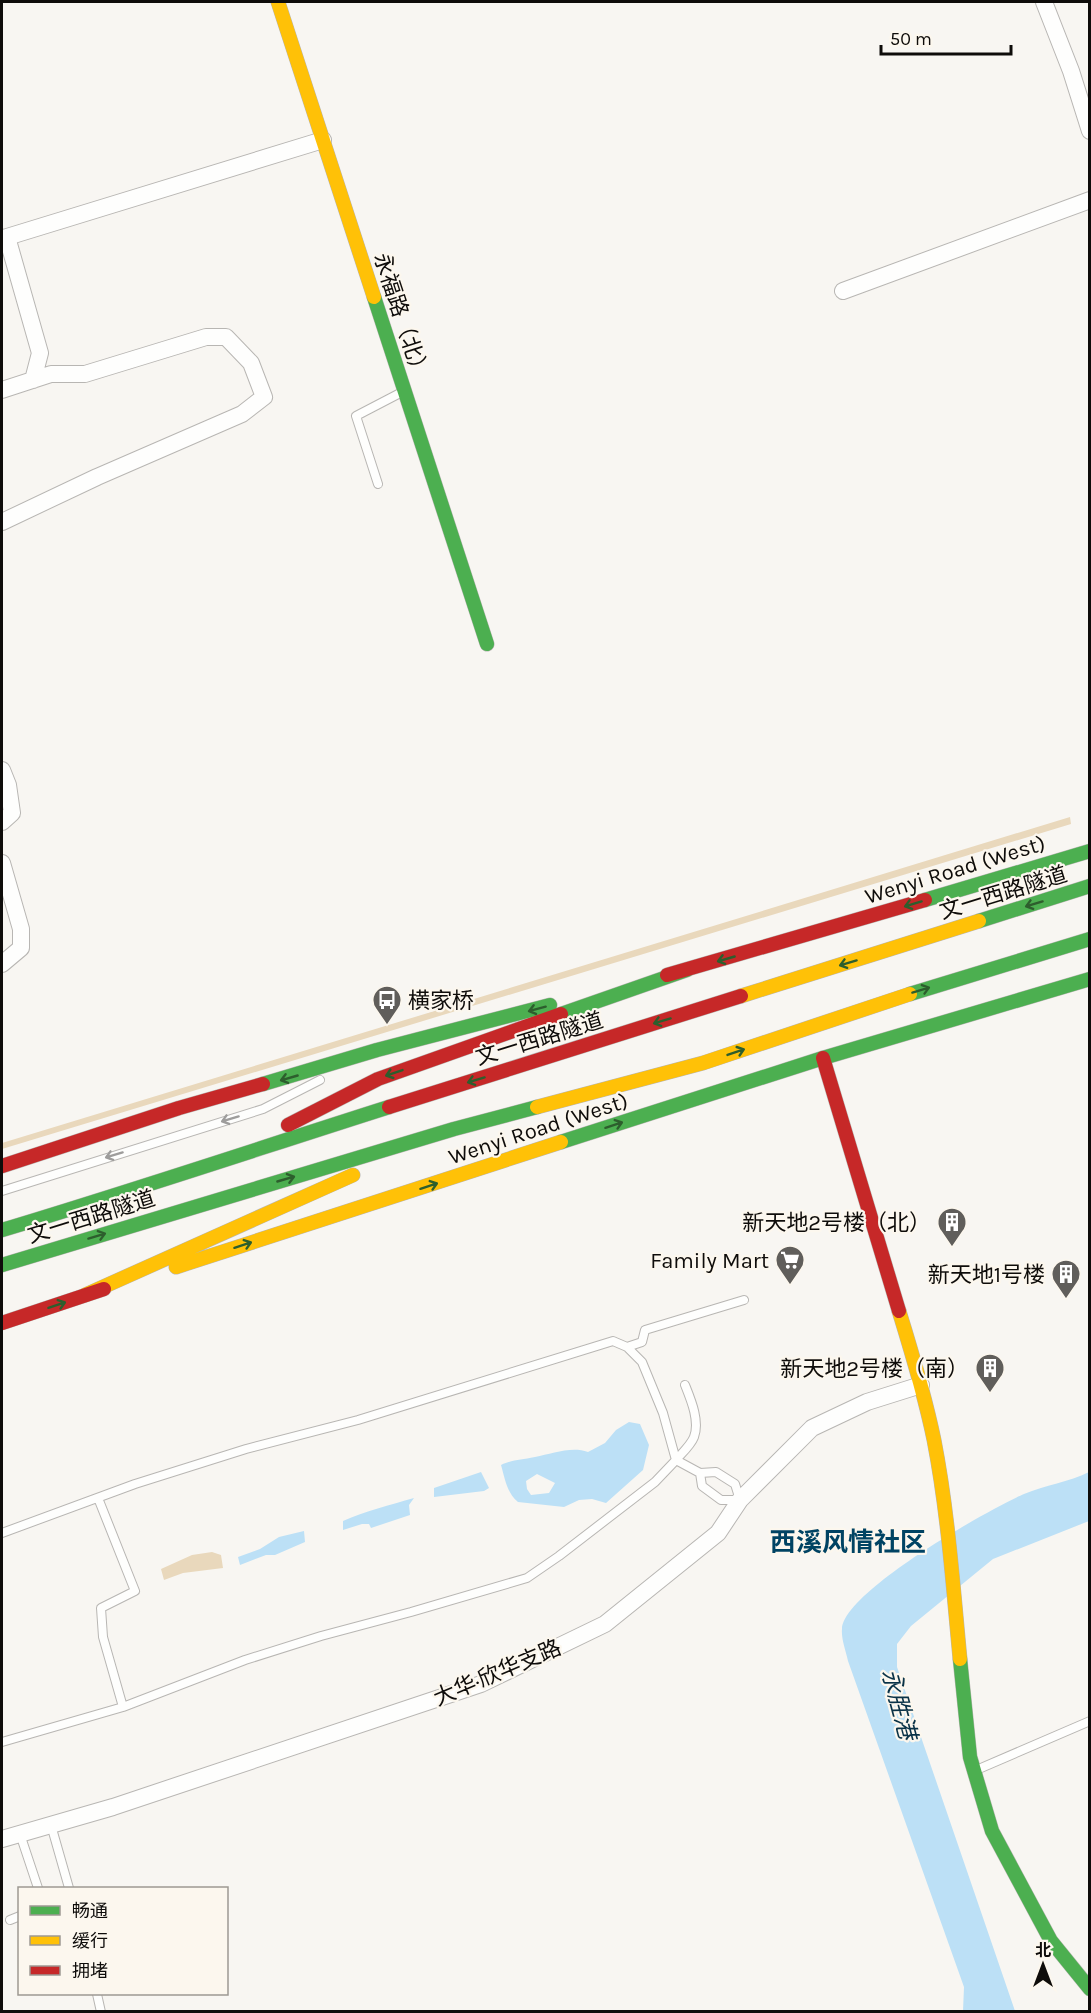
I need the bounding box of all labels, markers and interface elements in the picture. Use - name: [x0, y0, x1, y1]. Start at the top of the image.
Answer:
- scale bar: [881, 18, 1012, 56]
- text: 50 m: [890, 28, 932, 50]
- street label: 永福路（北）: [368, 250, 434, 383]
- street label: Wenyi Road (West): [862, 830, 1049, 910]
- street label: 文一西路隧道: [936, 861, 1070, 925]
- one-way arrow: [904, 899, 923, 910]
- one-way arrow: [1025, 899, 1044, 910]
- one-way arrow: [717, 954, 736, 965]
- one-way arrow: [839, 958, 858, 969]
- bus stop icon: 横家桥: [371, 984, 403, 1026]
- one-way arrow: [911, 984, 930, 995]
- place label: 横家桥: [408, 988, 474, 1014]
- one-way arrow: [528, 1003, 547, 1015]
- street label: 文一西路隧道: [472, 1007, 606, 1071]
- one-way arrow: [653, 1016, 672, 1027]
- one-way arrow: [726, 1045, 745, 1056]
- one-way arrow: [385, 1068, 404, 1079]
- one-way arrow: [280, 1072, 299, 1084]
- one-way arrow: [467, 1075, 486, 1086]
- street label: Wenyi Road (West): [445, 1088, 631, 1170]
- one-way arrow: [221, 1114, 240, 1125]
- one-way arrow: [604, 1118, 623, 1129]
- one-way arrow: [105, 1150, 124, 1161]
- one-way arrow: [276, 1173, 295, 1184]
- one-way arrow: [419, 1180, 438, 1191]
- street label: 文一西路隧道: [24, 1185, 158, 1249]
- building icon: 新天地2号楼（北）: [936, 1206, 968, 1248]
- place label: 新天地2号楼（北）: [742, 1210, 931, 1236]
- one-way arrow: [88, 1229, 107, 1240]
- one-way arrow: [233, 1239, 252, 1250]
- supermarket icon: Family Mart: [774, 1244, 806, 1286]
- place label: Family Mart: [650, 1248, 769, 1274]
- building icon: 新天地1号楼: [1050, 1258, 1082, 1300]
- place label: 新天地1号楼: [928, 1262, 1045, 1288]
- one-way arrow: [47, 1298, 66, 1309]
- building icon: 新天地2号楼（南）: [974, 1352, 1006, 1394]
- place label: 新天地2号楼（南）: [780, 1356, 969, 1382]
- district label: 西溪风情社区: [770, 1527, 926, 1558]
- street label: 大华·欣华支路: [430, 1634, 565, 1711]
- water label: 永胜港: [876, 1666, 923, 1745]
- legend: [18, 1887, 228, 1995]
- text: 畅通: [72, 1900, 108, 1922]
- text: 缓行: [72, 1930, 108, 1952]
- north arrow: [1013, 1935, 1073, 1995]
- text: 北: [1035, 1941, 1051, 1960]
- text: 拥堵: [72, 1960, 108, 1982]

